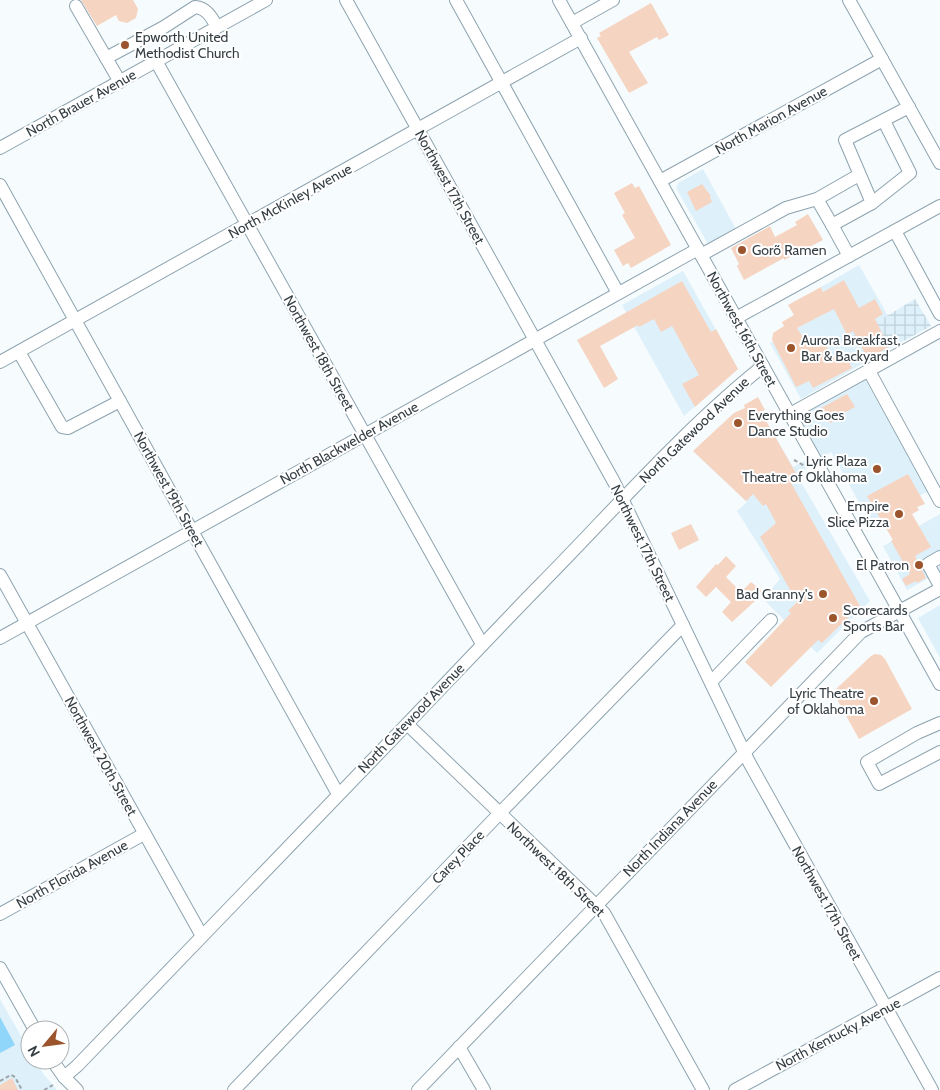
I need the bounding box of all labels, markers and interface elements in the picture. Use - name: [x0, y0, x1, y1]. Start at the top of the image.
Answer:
- place label: Epworth United Methodist Church: [135, 28, 240, 62]
- marker: Epworth United Methodist Church: [119, 39, 131, 51]
- street label: North Brauer Avenue: [23, 65, 139, 141]
- street label: North Marion Avenue: [712, 82, 830, 158]
- street label: Northwest 17th Street: [411, 127, 489, 248]
- street label: North McKinley Avenue: [225, 160, 355, 242]
- place label: Gorõ Ramen: [752, 241, 827, 259]
- marker: Gorõ Ramen: [736, 244, 748, 256]
- street label: Northwest 16th Street: [703, 268, 781, 390]
- street label: Northwest 18th Street: [280, 292, 358, 414]
- place label: Aurora Breakfast, Bar & Backyard: [801, 331, 900, 365]
- marker: Aurora Breakfast, Bar & Backyard: [785, 342, 797, 354]
- street label: North Gatewood Avenue: [635, 373, 753, 487]
- street label: North Blackwelder Avenue: [277, 397, 421, 489]
- place label: Everything Goes Dance Studio: [748, 406, 844, 440]
- marker: Everything Goes Dance Studio: [732, 417, 744, 429]
- street label: Northwest 19th Street: [130, 428, 208, 550]
- place label: Lyric Plaza Theatre of Oklahoma: [742, 452, 867, 486]
- marker: Lyric Plaza Theatre of Oklahoma: [871, 463, 883, 475]
- street label: Northwest 17th Street: [607, 482, 679, 605]
- place label: Empire Slice Pizza: [827, 497, 889, 531]
- marker: Empire Slice Pizza: [893, 508, 905, 520]
- place label: El Patron: [856, 556, 909, 574]
- marker: El Patron: [913, 559, 925, 571]
- place label: Bad Granny's: [736, 585, 813, 603]
- marker: Bad Granny's: [817, 588, 829, 600]
- place label: Scorecards Sports Bar: [843, 601, 908, 635]
- marker: Scorecards Sports Bar: [827, 612, 839, 624]
- street label: North Gatewood Avenue: [354, 659, 468, 777]
- place label: Lyric Theatre of Oklahoma: [787, 684, 864, 718]
- street label: Northwest 20th Street: [61, 693, 141, 819]
- marker: Lyric Theatre of Oklahoma: [868, 695, 880, 707]
- street label: North Indiana Avenue: [619, 776, 721, 880]
- street label: Northwest 18th Street: [503, 818, 609, 921]
- street label: Carey Place: [428, 826, 488, 888]
- street label: North Florida Avenue: [13, 836, 131, 912]
- street label: Northwest 17th Street: [788, 843, 866, 964]
- street label: North Kentucky Avenue: [772, 993, 904, 1075]
- north arrow: [20, 1020, 70, 1070]
- text: N: [23, 1043, 44, 1060]

